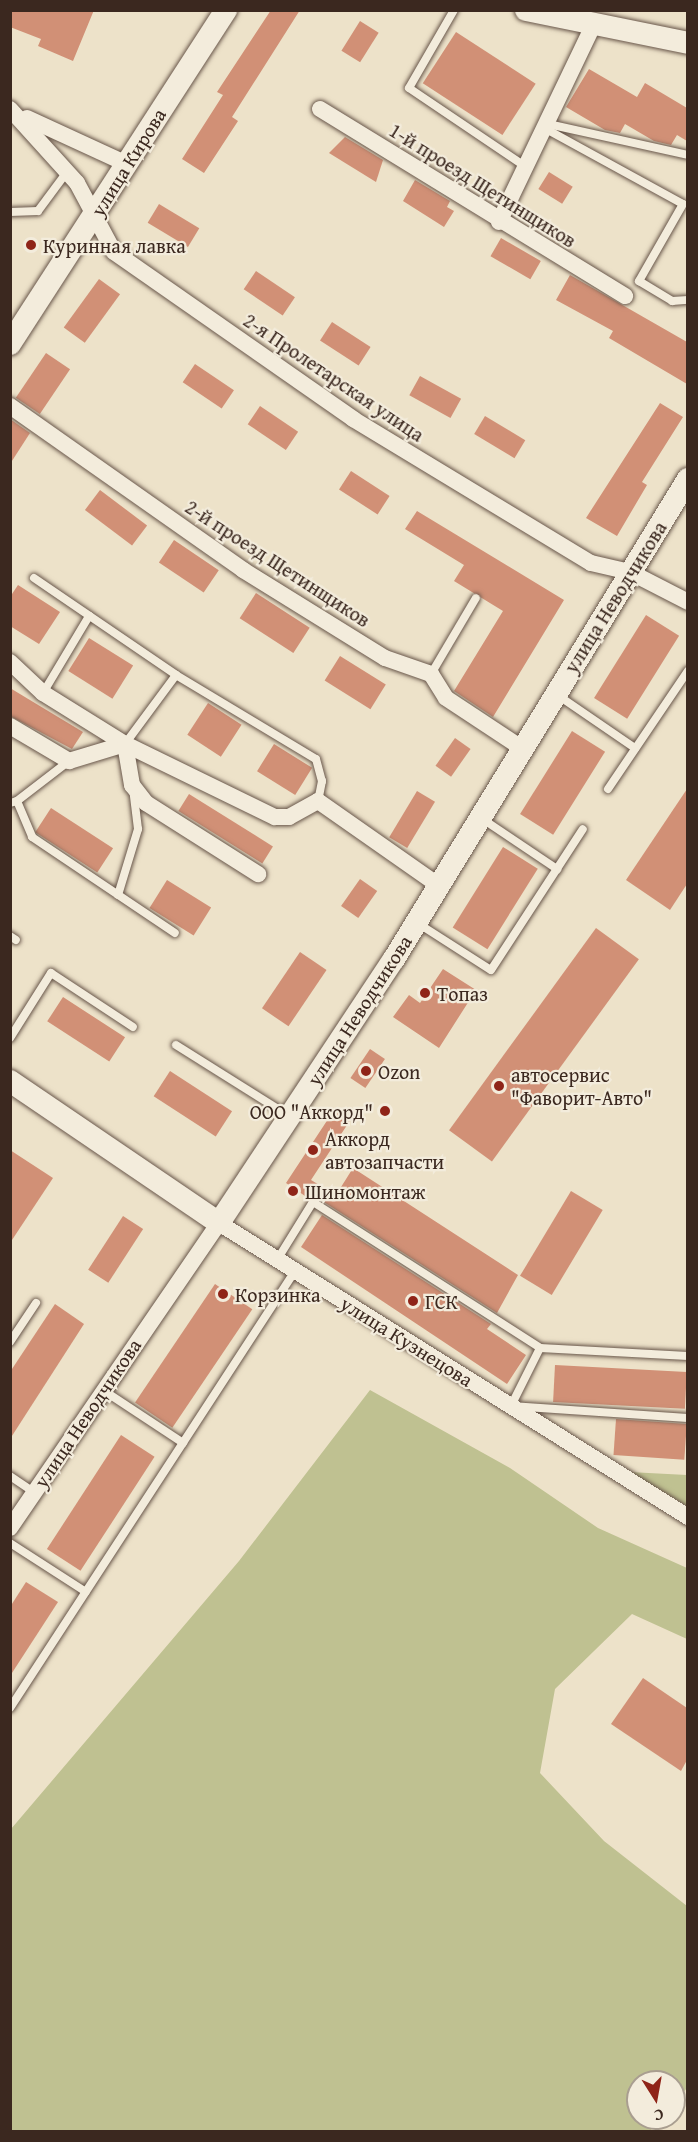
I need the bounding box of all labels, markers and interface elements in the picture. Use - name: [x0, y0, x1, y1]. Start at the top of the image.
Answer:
- street label: улица Кирова: [85, 104, 171, 220]
- street label: 1-й проезд Щетинщиков: [385, 118, 581, 252]
- place label: Куринная лавка: [43, 233, 186, 257]
- marker: Куринная лавка: [24, 238, 38, 252]
- street label: 2-я Пролетарская улица: [239, 308, 429, 446]
- street label: 2-й проезд Щетинщиков: [181, 494, 375, 632]
- street label: улица Неводчикова: [559, 517, 671, 677]
- street label: улица Неводчикова: [301, 930, 417, 1090]
- place label: Топаз: [437, 981, 488, 1005]
- marker: Топаз: [418, 986, 432, 1000]
- place label: Ozon: [378, 1059, 420, 1083]
- place label: автосервис "Фаворит-Авто": [511, 1062, 652, 1109]
- marker: Ozon: [359, 1064, 373, 1078]
- marker: автосервис "Фаворит-Авто": [492, 1079, 506, 1093]
- place label: ООО "Аккорд": [250, 1099, 373, 1123]
- marker: ООО "Аккорд": [378, 1104, 392, 1118]
- place label: Аккорд автозапчасти: [325, 1126, 444, 1173]
- marker: Аккорд автозапчасти: [306, 1143, 320, 1157]
- place label: Шиномонтаж: [305, 1179, 425, 1203]
- marker: Шиномонтаж: [286, 1184, 300, 1198]
- place label: Корзинка: [235, 1282, 320, 1306]
- marker: Корзинка: [216, 1287, 230, 1301]
- place label: ГСК: [425, 1289, 458, 1313]
- street label: улица Кузнецова: [336, 1291, 478, 1391]
- marker: ГСК: [406, 1294, 420, 1308]
- street label: улица Неводчикова: [28, 1334, 146, 1492]
- north arrow: [626, 2070, 686, 2130]
- text: С: [652, 2103, 666, 2128]

